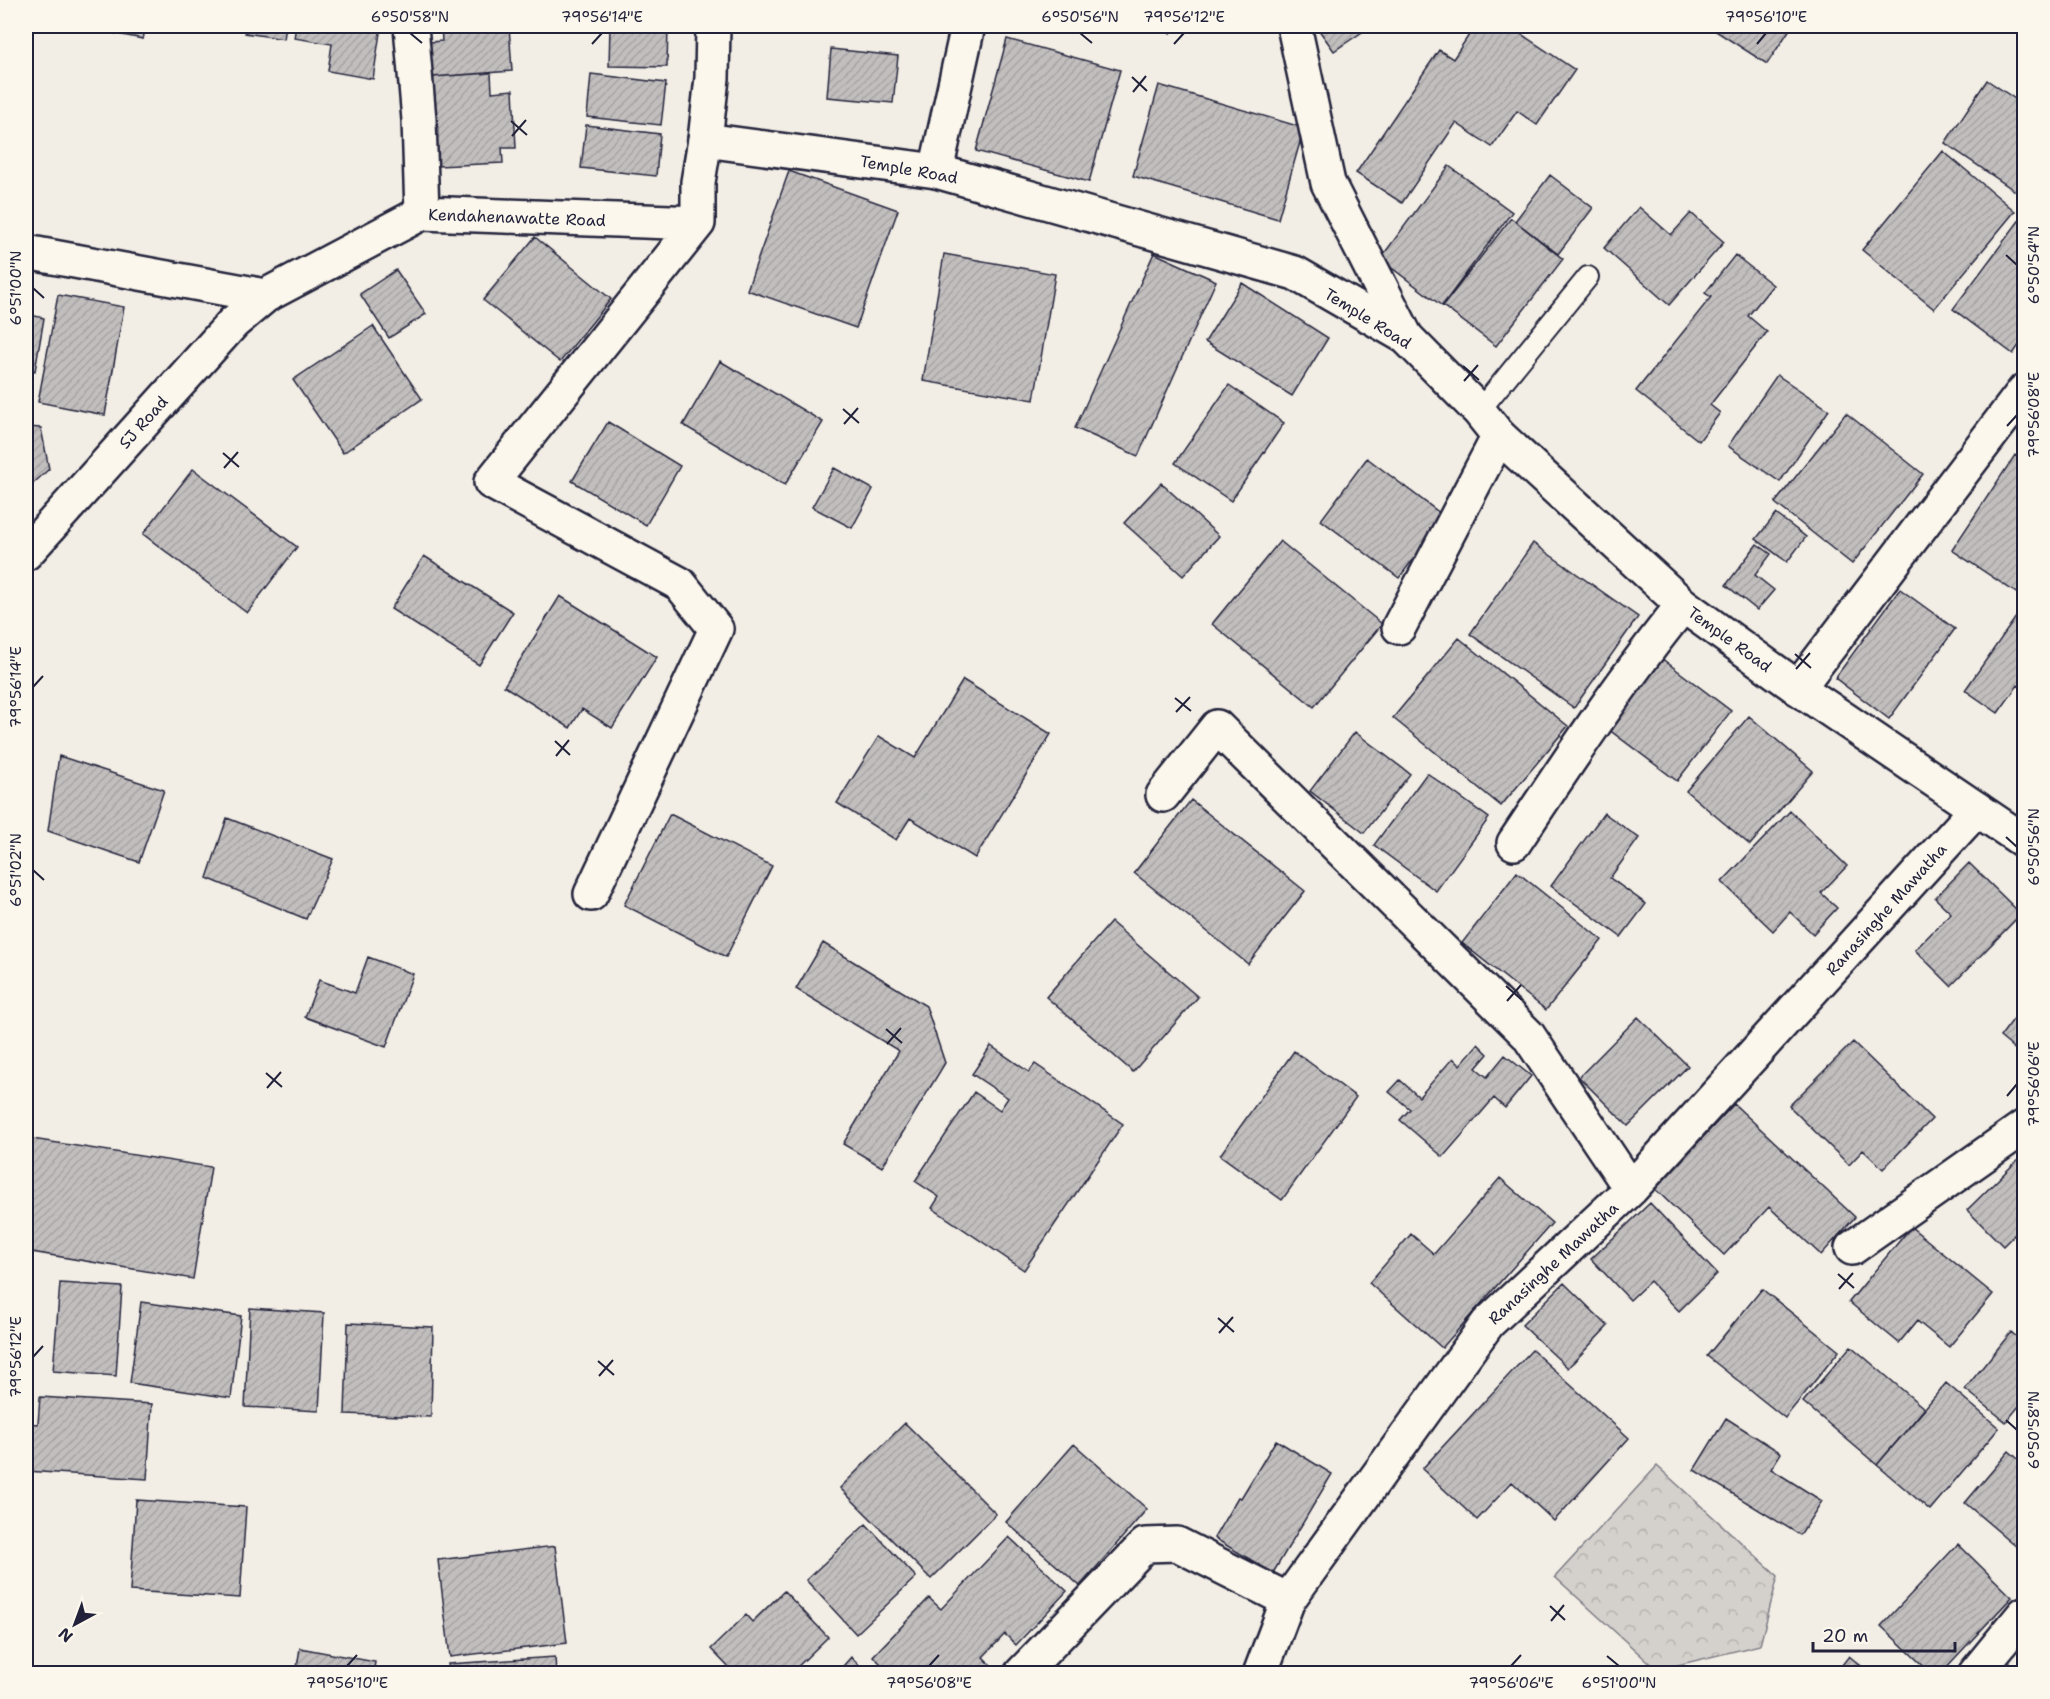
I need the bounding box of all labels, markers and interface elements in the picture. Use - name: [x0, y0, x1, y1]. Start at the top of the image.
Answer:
- text: 6°50'58"N: [371, 7, 449, 27]
- text: 79°56'14"E: [561, 7, 643, 27]
- text: 6°50'56"N: [1041, 7, 1119, 27]
- text: 79°56'12"E: [1143, 7, 1225, 27]
- text: 79°56'10"E: [1725, 7, 1807, 27]
- street label: Temple Road: [858, 151, 959, 188]
- street label: Kendahenawatte Road: [428, 204, 606, 231]
- text: 6°50'54"N: [2024, 226, 2044, 304]
- text: 6°51'00"N: [6, 250, 26, 326]
- street label: Temple Road: [1320, 283, 1415, 354]
- text: 79°56'08"E: [2024, 372, 2044, 458]
- street label: SJ Road: [114, 391, 173, 453]
- street label: Temple Road: [1684, 602, 1776, 677]
- text: 79°56'14"E: [6, 646, 26, 728]
- text: 6°50'56"N: [2024, 808, 2044, 886]
- text: 6°51'02"N: [6, 833, 26, 907]
- street label: Ranasinghe Mawatha: [1821, 839, 1951, 980]
- text: 79°56'06"E: [2024, 1041, 2044, 1127]
- street label: Ranasinghe Mawatha: [1484, 1197, 1623, 1329]
- text: 79°56'12"E: [6, 1316, 26, 1398]
- text: 6°50'58"N: [2024, 1391, 2044, 1469]
- north arrow: [45, 1594, 105, 1654]
- scale bar: [1813, 1615, 1956, 1653]
- text: N: [54, 1623, 77, 1647]
- text: 20 m: [1822, 1624, 1868, 1648]
- text: 79°56'10"E: [306, 1673, 388, 1693]
- text: 79°56'08"E: [886, 1673, 972, 1693]
- text: 79°56'06"E: [1468, 1673, 1554, 1693]
- text: 6°51'00"N: [1581, 1673, 1657, 1693]

